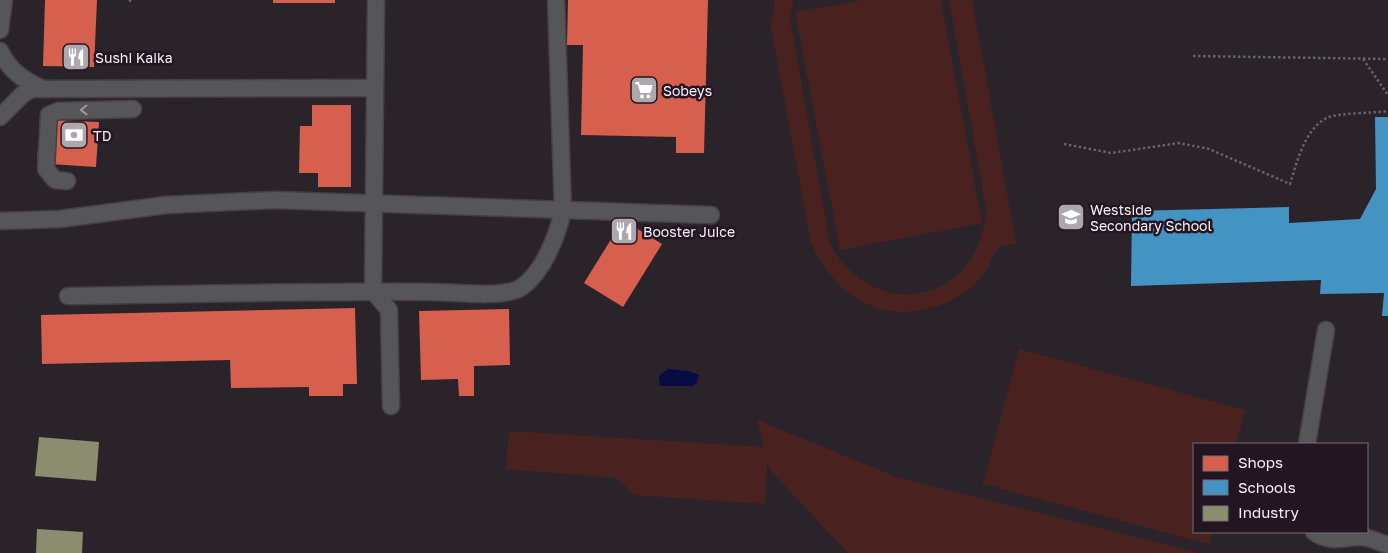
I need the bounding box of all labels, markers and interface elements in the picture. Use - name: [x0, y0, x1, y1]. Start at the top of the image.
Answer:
- restaurant icon: Sushi Kaika: [61, 42, 91, 72]
- place label: Sushi Kaika: [95, 49, 173, 66]
- supermarket icon: Sobeys: [629, 75, 659, 105]
- place label: Sobeys: [663, 82, 712, 99]
- one-way arrow: [80, 105, 88, 115]
- bank icon: TD: [59, 120, 89, 150]
- place label: TD: [93, 127, 111, 144]
- place label: Westside Secondary School: [1090, 201, 1212, 234]
- school or university icon: Westside Secondary School: [1056, 202, 1086, 232]
- restaurant icon: Booster Juice: [609, 216, 639, 246]
- place label: Booster Juice: [643, 223, 735, 240]
- legend: [1193, 443, 1368, 533]
- text: Shops: [1238, 453, 1283, 471]
- text: Schools: [1238, 478, 1296, 496]
- text: Industry: [1238, 503, 1299, 521]

